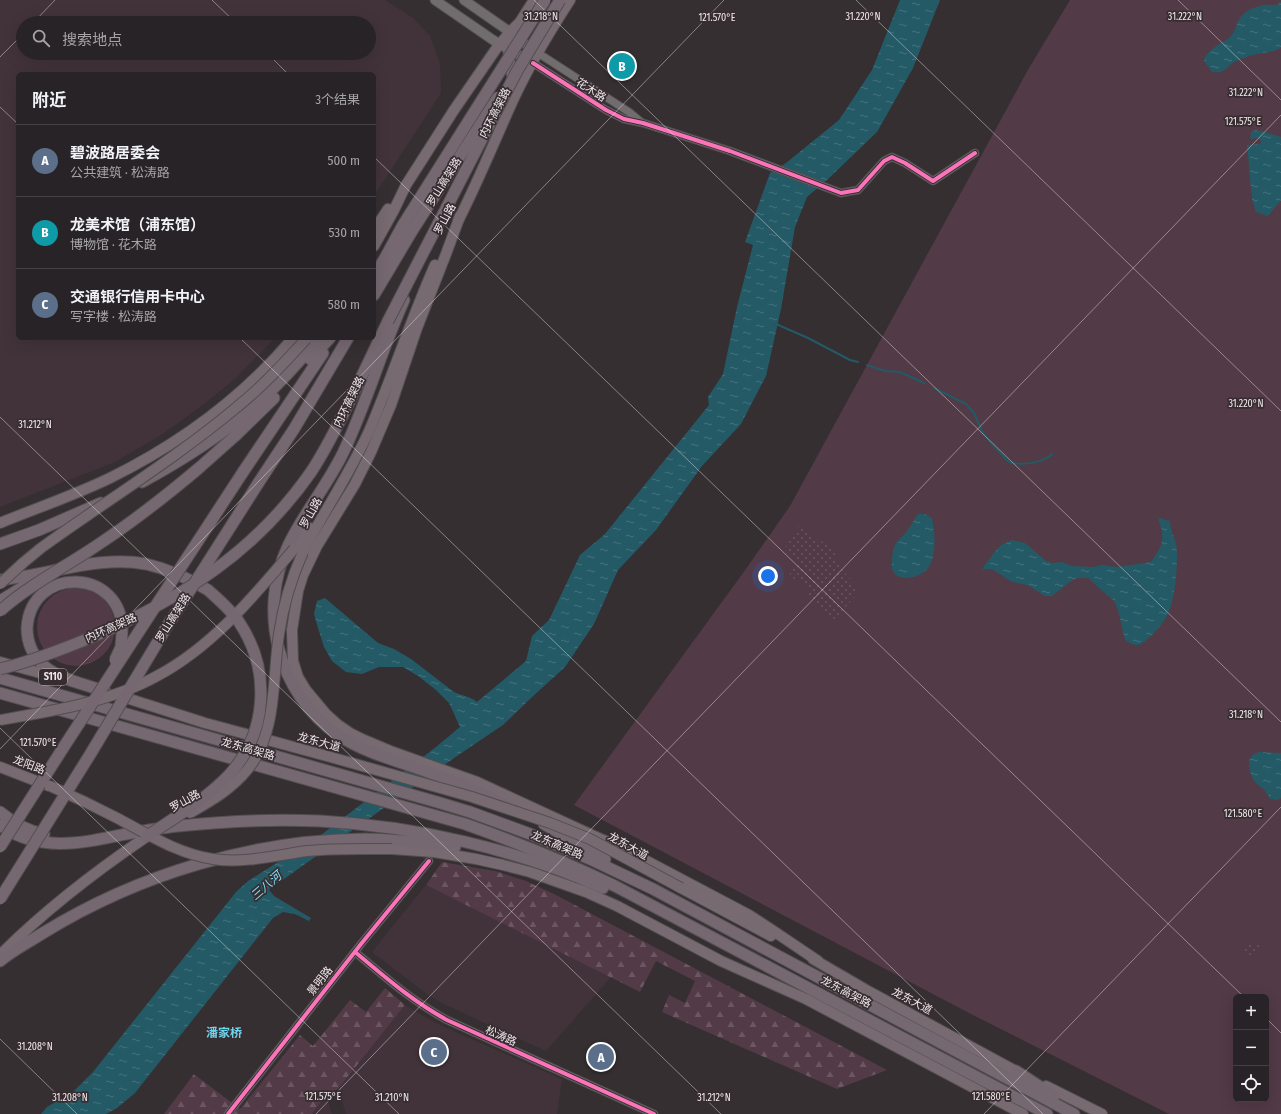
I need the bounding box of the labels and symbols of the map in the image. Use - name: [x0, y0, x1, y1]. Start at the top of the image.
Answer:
- text: 31.218°N: [524, 11, 558, 23]
- text: 31.220°N: [845, 11, 881, 23]
- text: 31.222°N: [1168, 11, 1202, 23]
- text: 121.570°E: [698, 12, 736, 24]
- pin: B: [609, 51, 635, 81]
- street label: 花木路: [574, 76, 608, 104]
- street label: 内环高架路: [477, 86, 513, 140]
- text: 31.222°N: [1229, 87, 1263, 99]
- text: 121.575°E: [1225, 116, 1261, 128]
- street label: 罗山高架路: [424, 155, 464, 209]
- street label: 罗山路: [432, 201, 458, 237]
- street label: 内环高架路: [331, 374, 367, 430]
- text: 31.220°N: [1228, 398, 1264, 410]
- text: 31.212°N: [18, 419, 52, 431]
- street label: 罗山路: [297, 495, 325, 531]
- your location: [758, 566, 778, 586]
- street label: 罗山高架路: [153, 591, 193, 645]
- street label: 内环高架路: [83, 611, 139, 645]
- road number: S110: [39, 669, 67, 685]
- text: 31.218°N: [1229, 709, 1263, 721]
- street label: 龙东大道: [296, 730, 342, 754]
- street label: 龙东高架路: [220, 735, 276, 763]
- text: 121.570°E: [19, 737, 57, 749]
- street label: 龙阳路: [11, 753, 47, 777]
- street label: 罗山路: [167, 787, 203, 815]
- text: 121.580°E: [1224, 808, 1263, 820]
- street label: 龙东高架路: [529, 828, 585, 862]
- street label: 龙东大道: [606, 830, 650, 862]
- water label: 三八河: [248, 868, 286, 903]
- street label: 景明路: [305, 964, 335, 998]
- street label: 龙东高架路: [819, 973, 873, 1011]
- street label: 龙东大道: [890, 985, 934, 1017]
- street label: 松涛路: [483, 1023, 519, 1049]
- district label: 潘家桥: [206, 1026, 242, 1040]
- pin: C: [421, 1037, 447, 1067]
- text: 31.208°N: [17, 1041, 53, 1053]
- pin: A: [588, 1042, 614, 1072]
- text: 121.575°E: [305, 1091, 341, 1103]
- text: 121.580°E: [972, 1091, 1011, 1103]
- text: 31.208°N: [52, 1092, 88, 1104]
- text: 31.210°N: [375, 1092, 409, 1104]
- text: 31.212°N: [697, 1092, 731, 1104]

